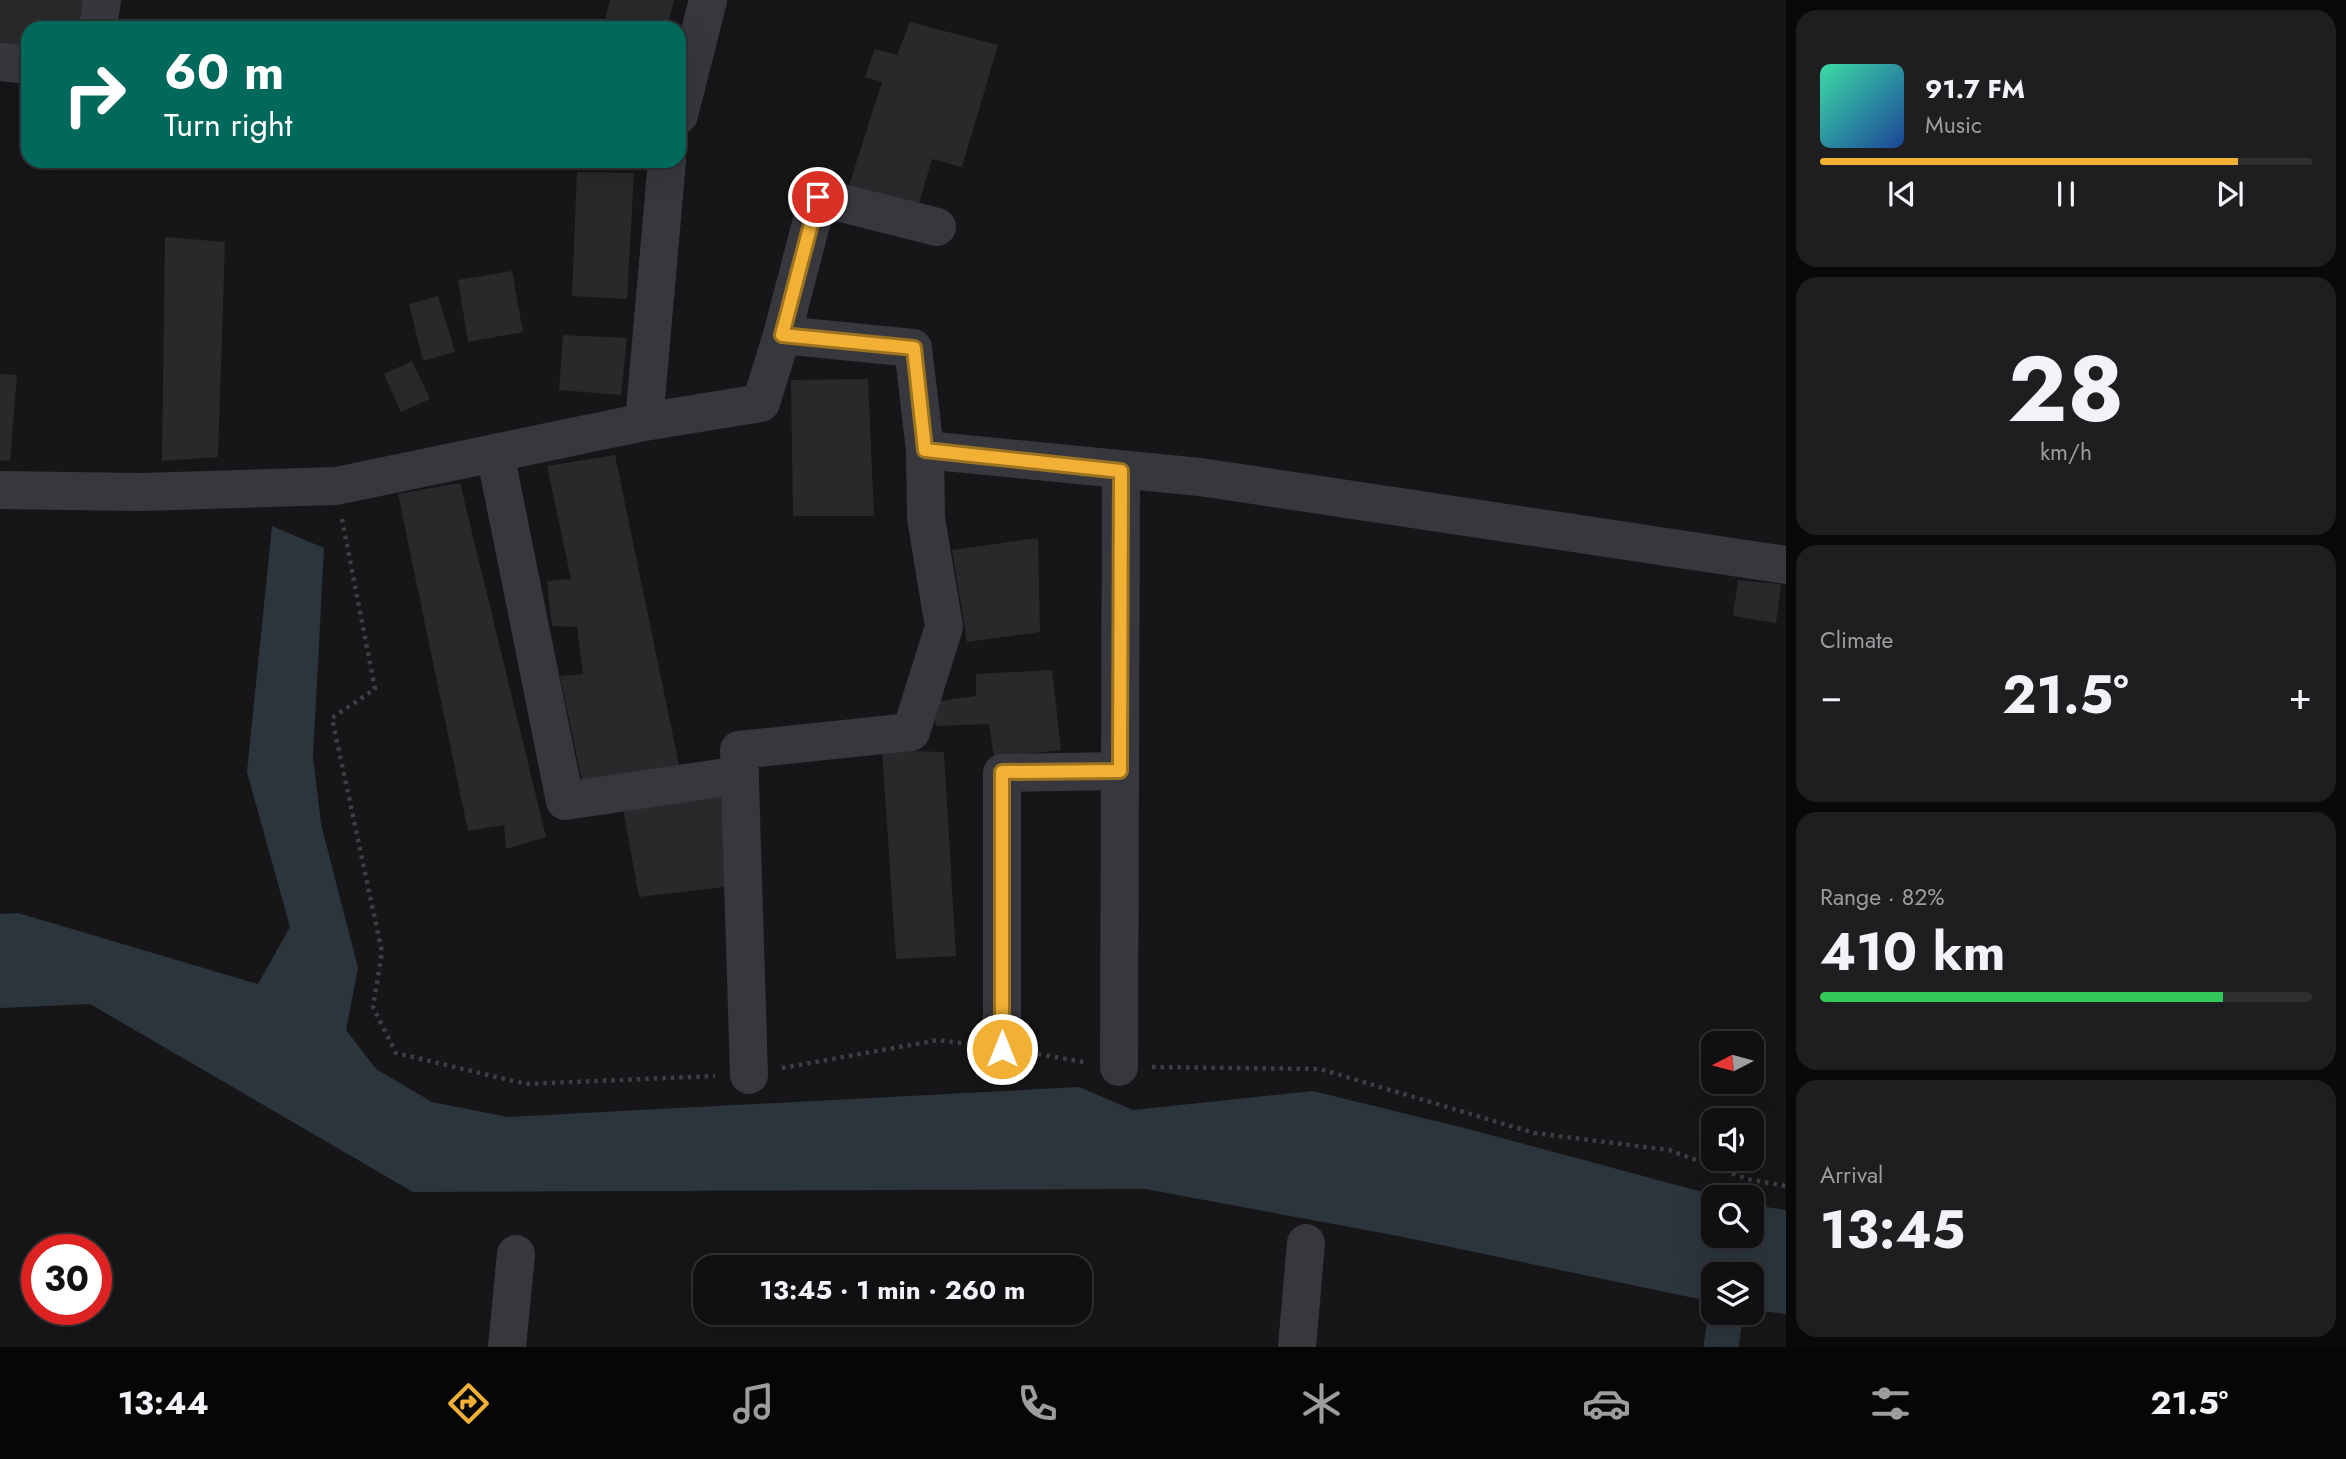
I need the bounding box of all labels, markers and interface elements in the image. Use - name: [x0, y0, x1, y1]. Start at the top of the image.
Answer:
- text: 60 m: [164, 37, 284, 107]
- icon: right: [49, 49, 140, 140]
- text: 91.7 FM: [1925, 70, 2025, 108]
- text: Turn right: [164, 102, 293, 148]
- text: Music: [1925, 108, 1982, 142]
- pin: [788, 167, 848, 227]
- icon: previous: [1883, 175, 1921, 213]
- icon: pause: [2047, 175, 2085, 213]
- icon: next: [2211, 175, 2249, 213]
- icon: arrive: [799, 178, 837, 216]
- text: 28: [2008, 324, 2124, 455]
- text: km/h: [2040, 435, 2092, 469]
- text: Climate: [1820, 623, 1893, 657]
- text: 21.5°: [2002, 657, 2129, 733]
- text: −: [1820, 668, 1842, 723]
- text: +: [2289, 668, 2312, 723]
- text: Range · 82%: [1820, 880, 1945, 914]
- text: 410 km: [1820, 914, 2005, 990]
- position arrow: [965, 1012, 1039, 1086]
- north arrow: [1701, 1031, 1764, 1094]
- map controls: [1701, 1031, 1764, 1325]
- button: sound: [1701, 1108, 1764, 1171]
- text: Arrival: [1820, 1158, 1883, 1192]
- button: search: [1701, 1185, 1764, 1248]
- text: 13:45: [1820, 1192, 1965, 1268]
- speed limit sign: 30: [21, 1234, 112, 1325]
- button: layers: [1701, 1262, 1764, 1325]
- text: 13:45 · 1 min · 260 m: [760, 1271, 1025, 1309]
- icon: directions: [444, 1379, 493, 1428]
- icon: music: [729, 1379, 778, 1428]
- icon: phone: [1013, 1379, 1062, 1428]
- icon: climate: [1297, 1379, 1346, 1428]
- icon: car: [1582, 1379, 1631, 1428]
- icon: filters: [1866, 1379, 1915, 1428]
- text: 13:44: [118, 1380, 209, 1426]
- text: 21.5°: [2151, 1380, 2228, 1426]

